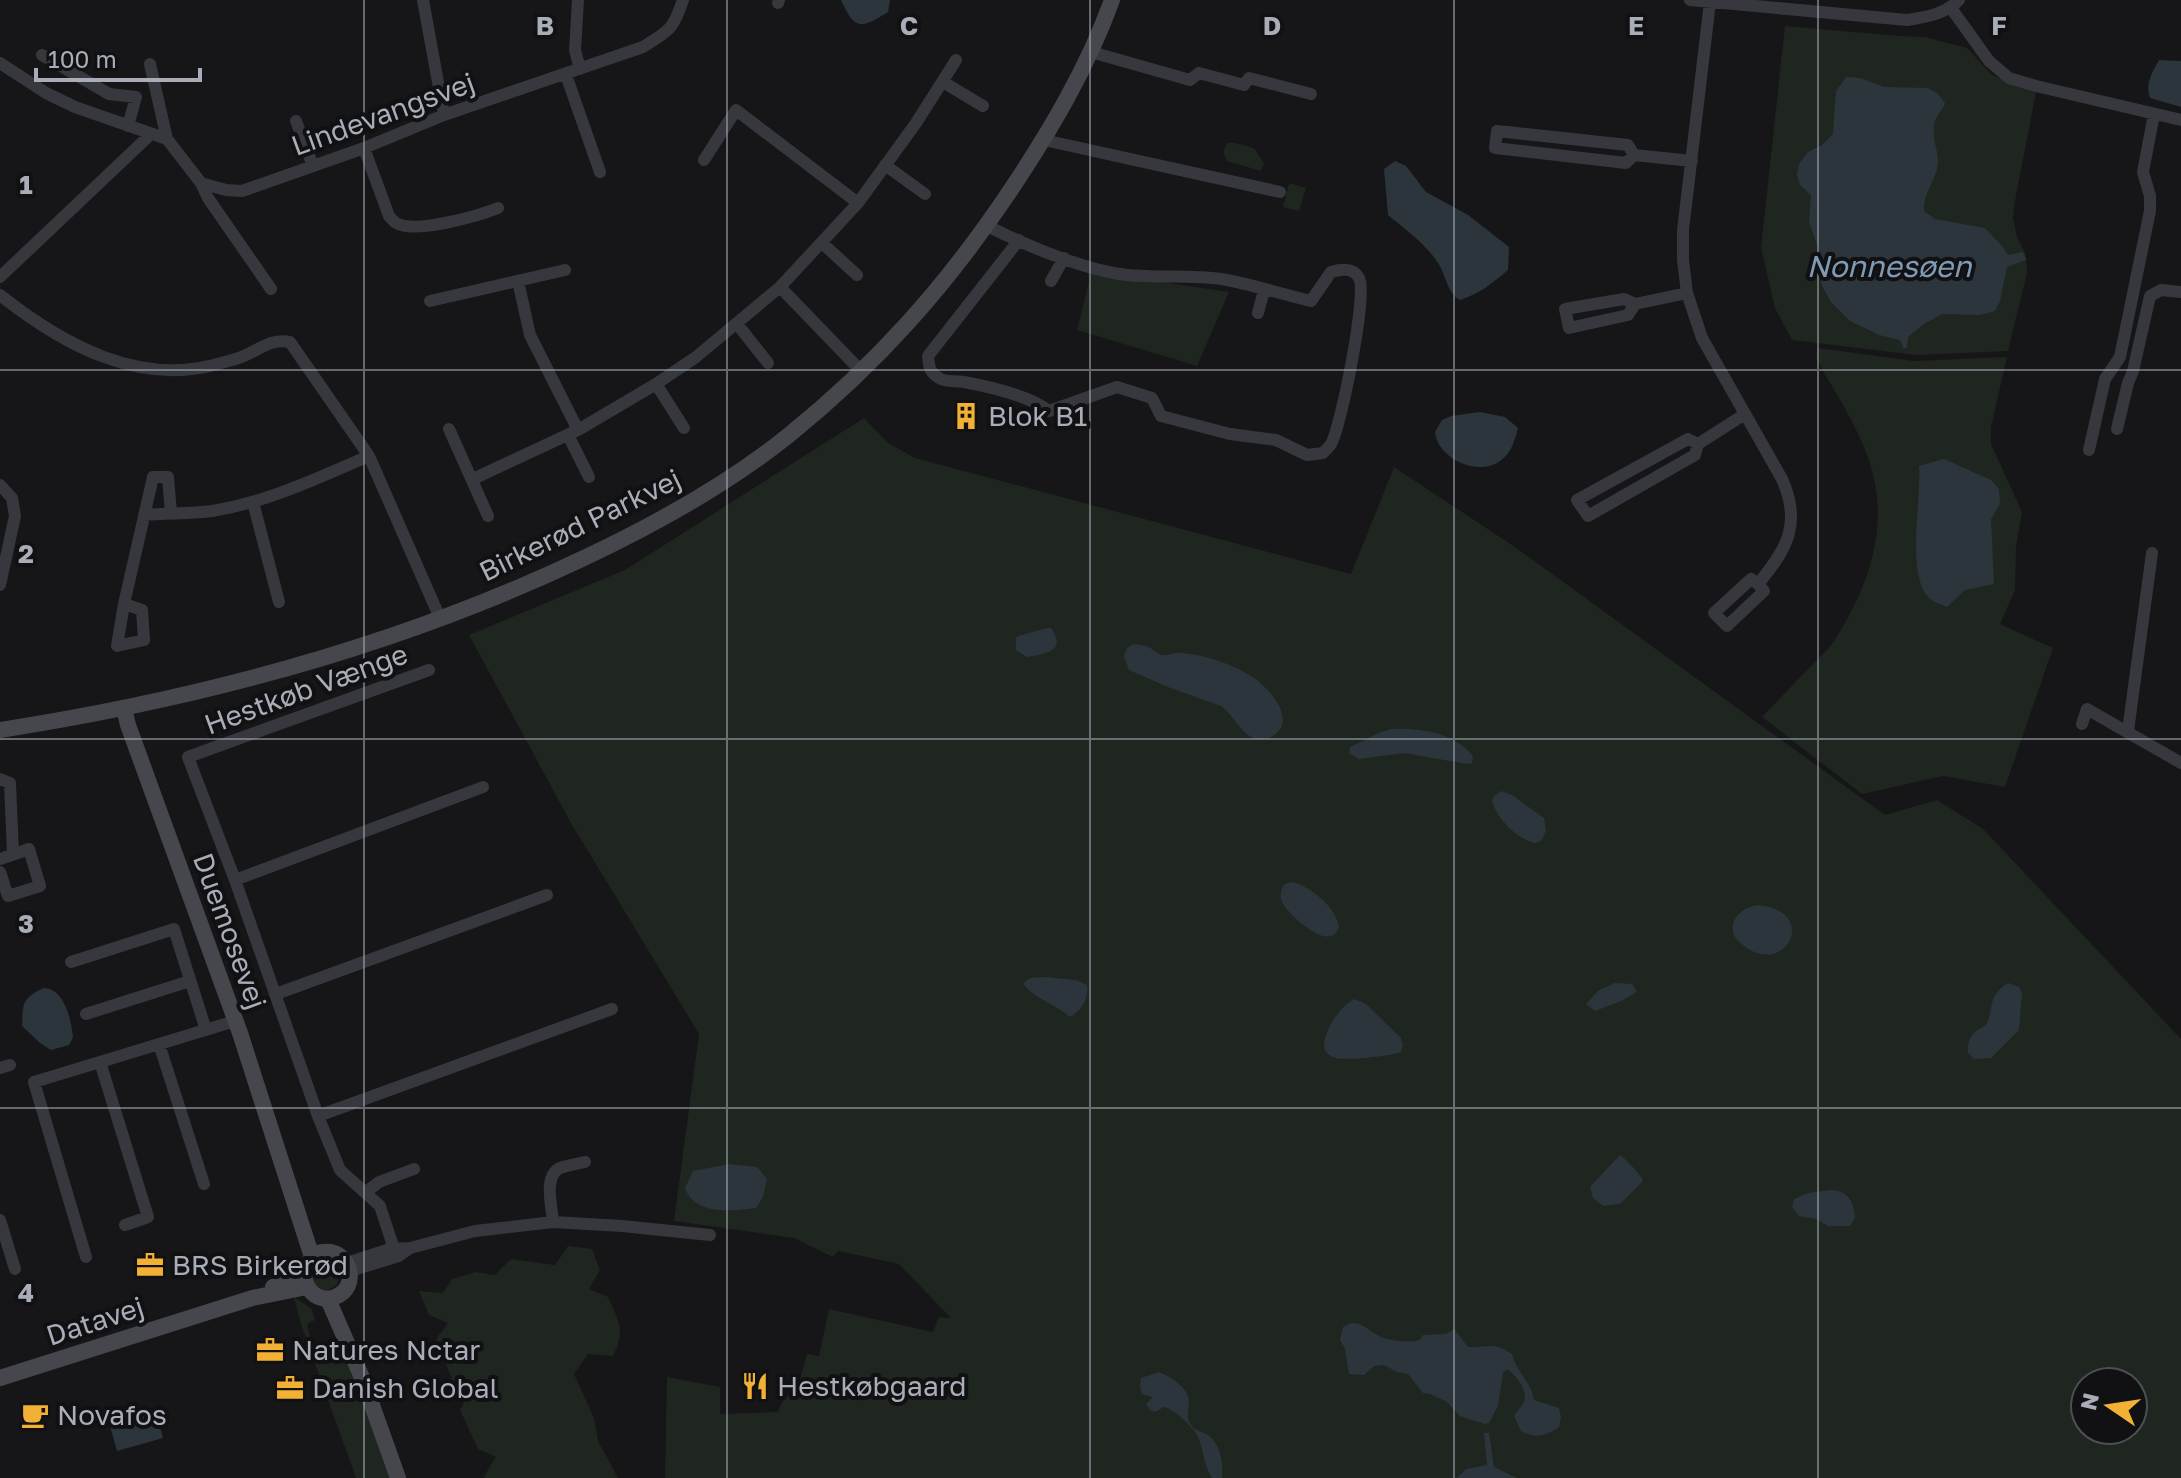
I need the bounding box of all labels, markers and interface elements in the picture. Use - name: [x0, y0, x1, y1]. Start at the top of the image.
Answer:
- text: B: [536, 10, 554, 41]
- text: C: [900, 10, 918, 41]
- text: D: [1263, 10, 1281, 41]
- text: E: [1628, 10, 1644, 41]
- text: F: [1991, 10, 2007, 41]
- scale bar: [36, 32, 200, 82]
- text: 100 m: [48, 44, 117, 73]
- street label: Lindevangsvej: [287, 65, 479, 162]
- text: 1: [19, 169, 33, 200]
- water label: Nonnesøen: [1807, 248, 1973, 284]
- place label: Blok B1: [988, 399, 1087, 432]
- building icon: Blok B1: [951, 401, 981, 431]
- street label: Birkerød Parkvej: [474, 461, 686, 588]
- text: 2: [18, 538, 34, 569]
- street label: Hestkøb Vænge: [200, 636, 412, 741]
- street label: Duemosevej: [187, 848, 274, 1013]
- text: 3: [18, 908, 34, 939]
- place label: BRS Birkerød: [172, 1248, 348, 1281]
- office icon: BRS Birkerød: [135, 1250, 165, 1280]
- text: 4: [18, 1277, 34, 1308]
- street label: Datavej: [42, 1289, 148, 1352]
- place label: Natures Nctar: [292, 1333, 480, 1366]
- office icon: Natures Nctar: [255, 1335, 285, 1365]
- north arrow: [2069, 1366, 2149, 1446]
- place label: Hestkøbgaard: [777, 1369, 967, 1402]
- place label: Danish Global: [312, 1371, 498, 1404]
- restaurant icon: Hestkøbgaard: [740, 1371, 770, 1401]
- office icon: Danish Global: [275, 1373, 305, 1403]
- text: N: [2074, 1390, 2104, 1413]
- place label: Novafos: [57, 1398, 167, 1431]
- cafe icon: Novafos: [20, 1400, 50, 1430]

